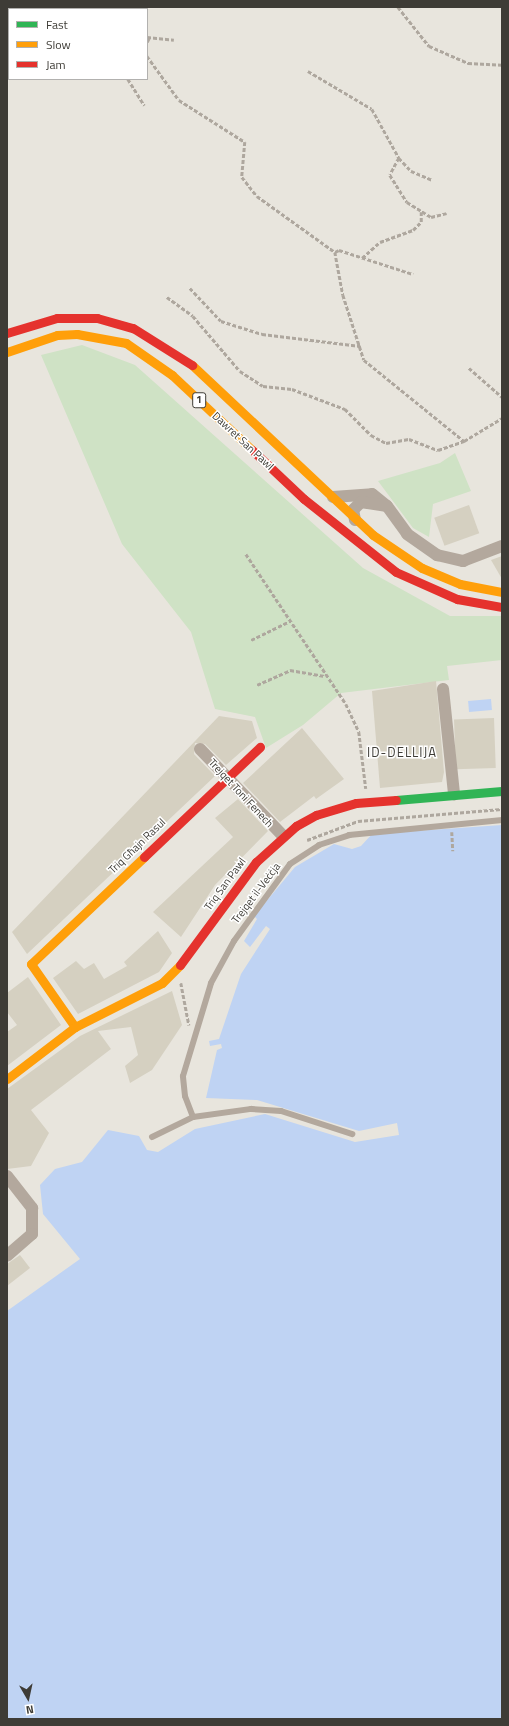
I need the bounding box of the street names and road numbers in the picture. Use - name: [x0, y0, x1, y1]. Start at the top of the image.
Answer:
- road number: 1: [192, 392, 206, 408]
- street label: Dawret San Pawl: [210, 409, 276, 473]
- street label: Trejqet Toni Fenech: [206, 756, 276, 830]
- street label: Triq Għajn Rasul: [106, 816, 168, 876]
- street label: Triq San Pawl: [201, 855, 249, 913]
- street label: Trejqet il-Veċċja: [229, 860, 283, 926]

